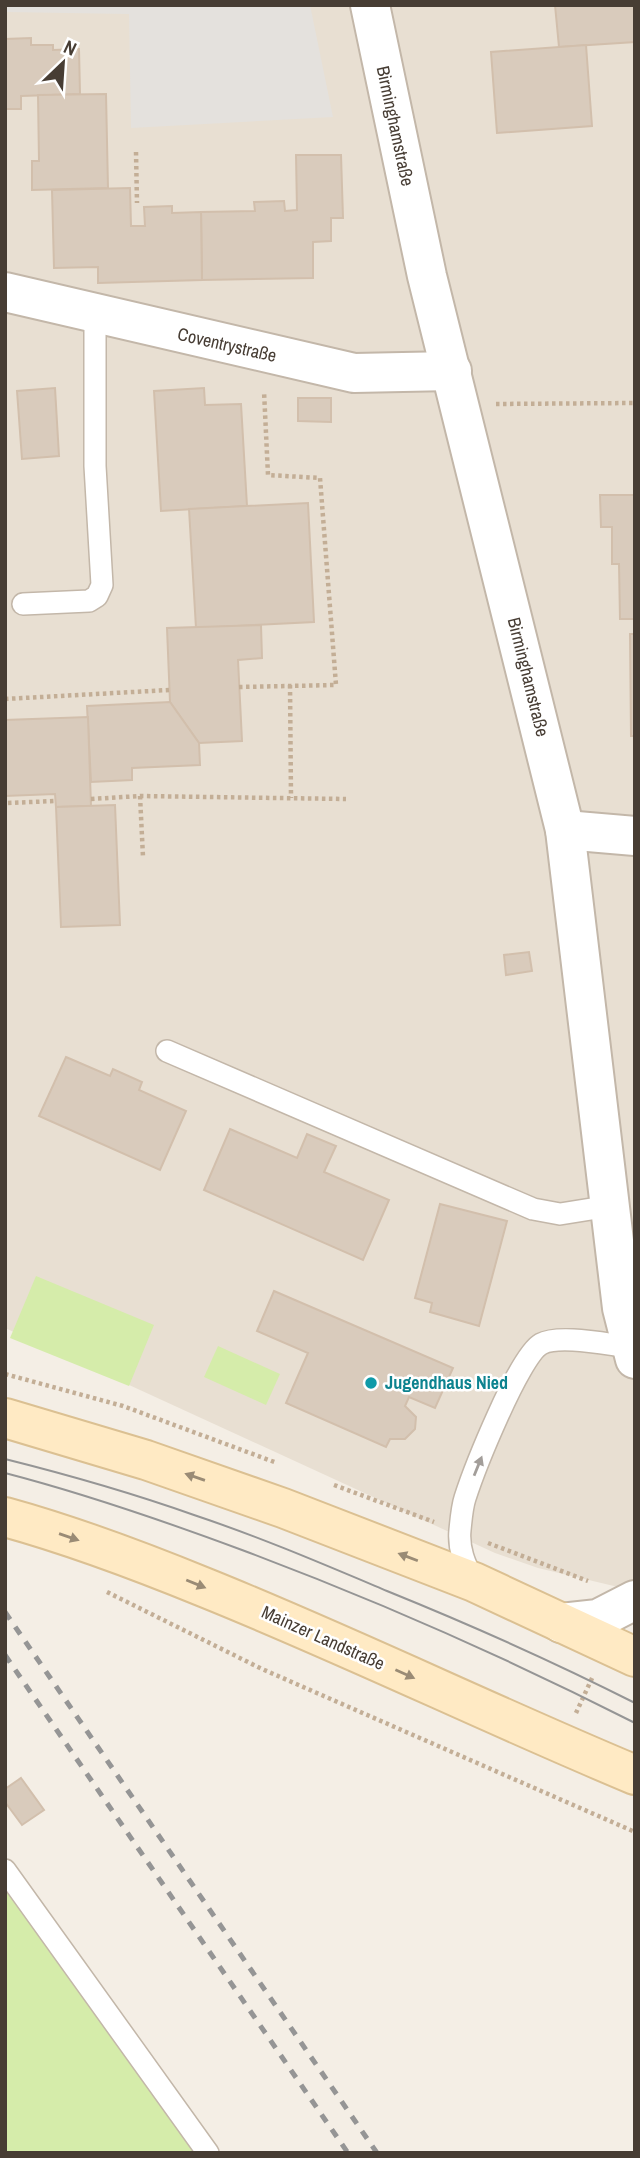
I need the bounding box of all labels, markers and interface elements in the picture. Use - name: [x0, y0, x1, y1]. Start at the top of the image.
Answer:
- north arrow: [28, 28, 98, 98]
- text: N: [60, 33, 81, 62]
- street label: Birminghamstraße: [371, 64, 420, 188]
- street label: Coventrystraße: [175, 321, 279, 368]
- street label: Birminghamstraße: [502, 615, 555, 739]
- place label: Jugendhaus Nied: [385, 1370, 508, 1395]
- marker: Jugendhaus Nied: [363, 1375, 379, 1391]
- one-way arrow: [473, 1456, 484, 1477]
- one-way arrow: [184, 1471, 205, 1482]
- one-way arrow: [59, 1532, 80, 1543]
- one-way arrow: [397, 1551, 418, 1562]
- one-way arrow: [186, 1579, 207, 1590]
- street label: Mainzer Landstraße: [258, 1599, 389, 1676]
- one-way arrow: [395, 1668, 415, 1680]

